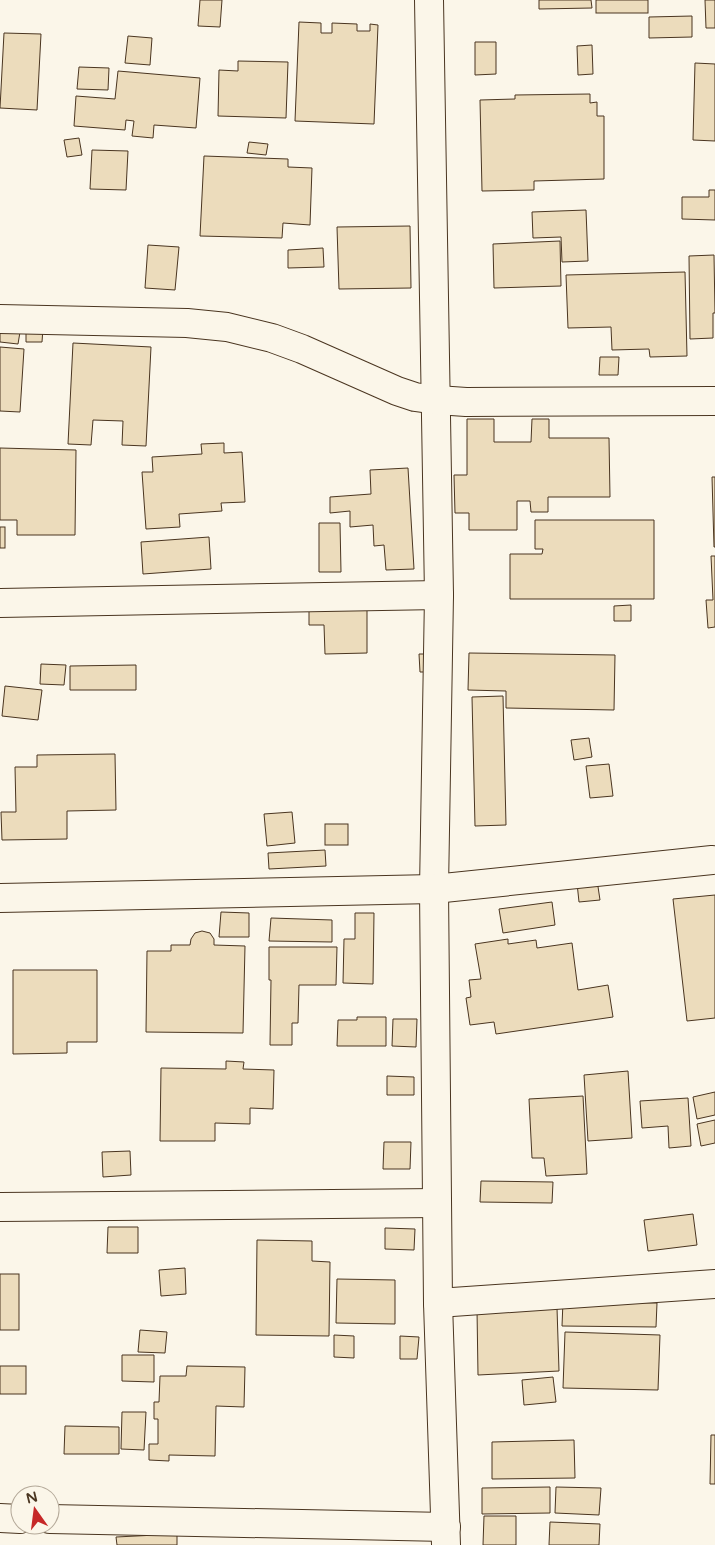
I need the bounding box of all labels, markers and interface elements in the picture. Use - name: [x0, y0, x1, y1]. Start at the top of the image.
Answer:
- north arrow: [10, 1485, 60, 1535]
- text: N: [24, 1488, 39, 1507]

